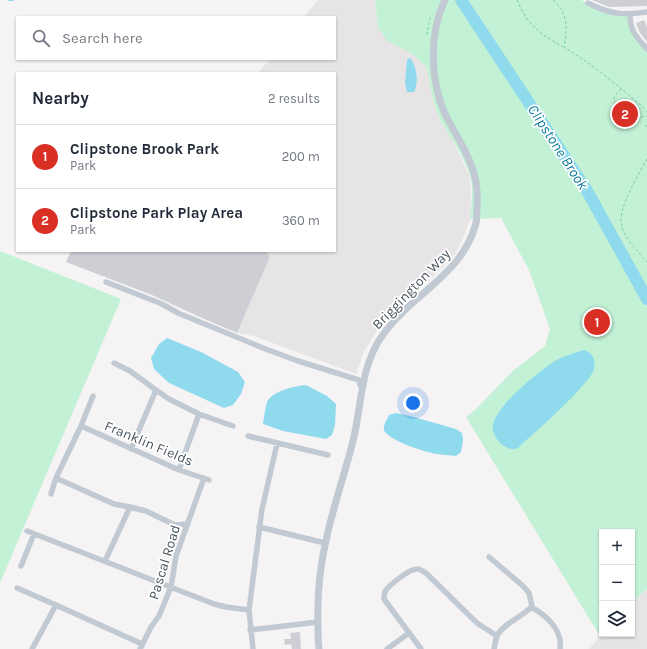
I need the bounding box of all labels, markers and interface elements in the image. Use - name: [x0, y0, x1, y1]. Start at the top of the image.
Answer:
- search box: [16, 16, 336, 60]
- icon: search: [30, 27, 52, 49]
- text: Search here: [62, 29, 143, 47]
- text: Nearby: [32, 88, 89, 108]
- text: 2 results: [268, 91, 320, 106]
- pin: 2: [612, 99, 638, 129]
- water label: Clipstone Brook: [524, 101, 592, 193]
- text: Clipstone Brook Park: [70, 140, 219, 158]
- text: 1: [43, 149, 47, 164]
- text: 200 m: [282, 149, 320, 164]
- text: Park: [70, 158, 96, 173]
- text: Clipstone Park Play Area: [70, 204, 243, 222]
- text: 2: [41, 213, 49, 228]
- text: 360 m: [282, 213, 320, 228]
- text: Park: [70, 222, 96, 237]
- street label: Briggington Way: [369, 245, 454, 333]
- pin: 1: [584, 307, 610, 337]
- your location: [403, 393, 423, 413]
- street label: Franklin Fields: [102, 417, 196, 470]
- street label: Pascal Road: [145, 523, 184, 602]
- map controls: [599, 529, 635, 637]
- button: +: [599, 529, 635, 565]
- button: −: [599, 565, 635, 601]
- button: layers: [599, 601, 635, 637]

